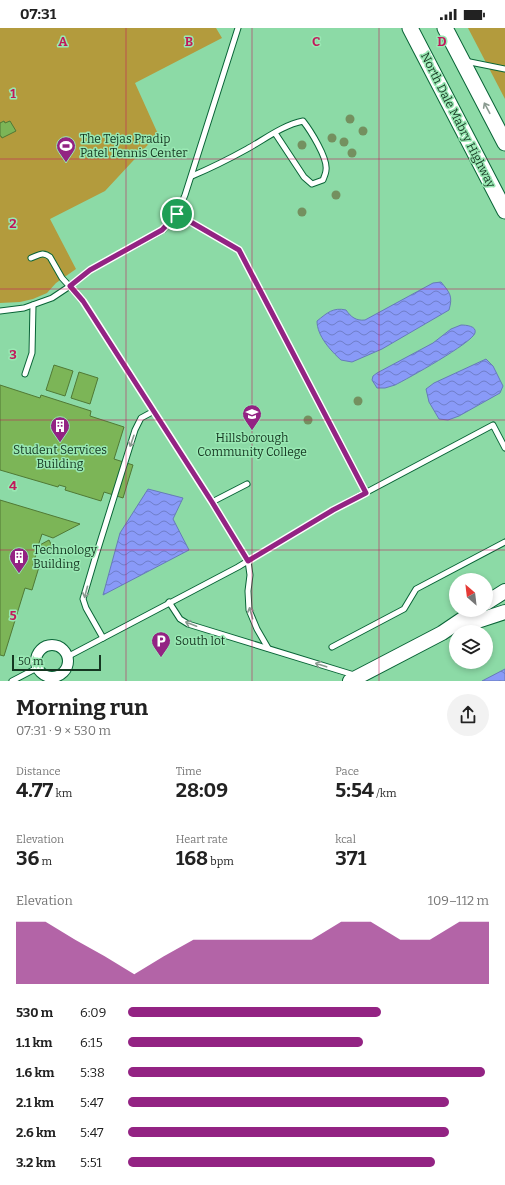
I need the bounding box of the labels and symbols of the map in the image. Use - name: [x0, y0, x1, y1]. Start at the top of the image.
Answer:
- text: A: [58, 34, 68, 49]
- text: B: [185, 34, 193, 49]
- text: C: [312, 34, 320, 49]
- text: D: [437, 34, 447, 49]
- street label: North Dale Mabry Highway: [418, 50, 499, 191]
- text: 1: [10, 86, 16, 101]
- one-way arrow: [483, 102, 490, 114]
- place label: The Tejas Pradip Patel Tennis Center: [80, 132, 188, 160]
- sports icon: The Tejas Pradip Patel Tennis Center: [55, 135, 77, 163]
- pin: [160, 197, 194, 231]
- text: 2: [9, 216, 17, 231]
- text: 3: [9, 347, 17, 362]
- school or university icon: Hillsborough Community College: [241, 403, 263, 431]
- building icon: Student Services Building: [49, 415, 71, 443]
- place label: Hillsborough Community College: [197, 431, 307, 459]
- one-way arrow: [127, 434, 135, 446]
- place label: Student Services Building: [13, 443, 107, 471]
- text: 4: [9, 478, 17, 493]
- place label: Technology Building: [33, 543, 98, 571]
- building icon: Technology Building: [8, 546, 30, 574]
- north arrow: [449, 573, 493, 617]
- one-way arrow: [81, 585, 89, 598]
- one-way arrow: [247, 607, 254, 620]
- text: 5: [9, 608, 17, 623]
- one-way arrow: [184, 620, 197, 627]
- parking icon: South lot: [150, 630, 172, 658]
- place label: South lot: [175, 634, 226, 648]
- scale bar: [12, 653, 101, 672]
- one-way arrow: [315, 661, 328, 668]

